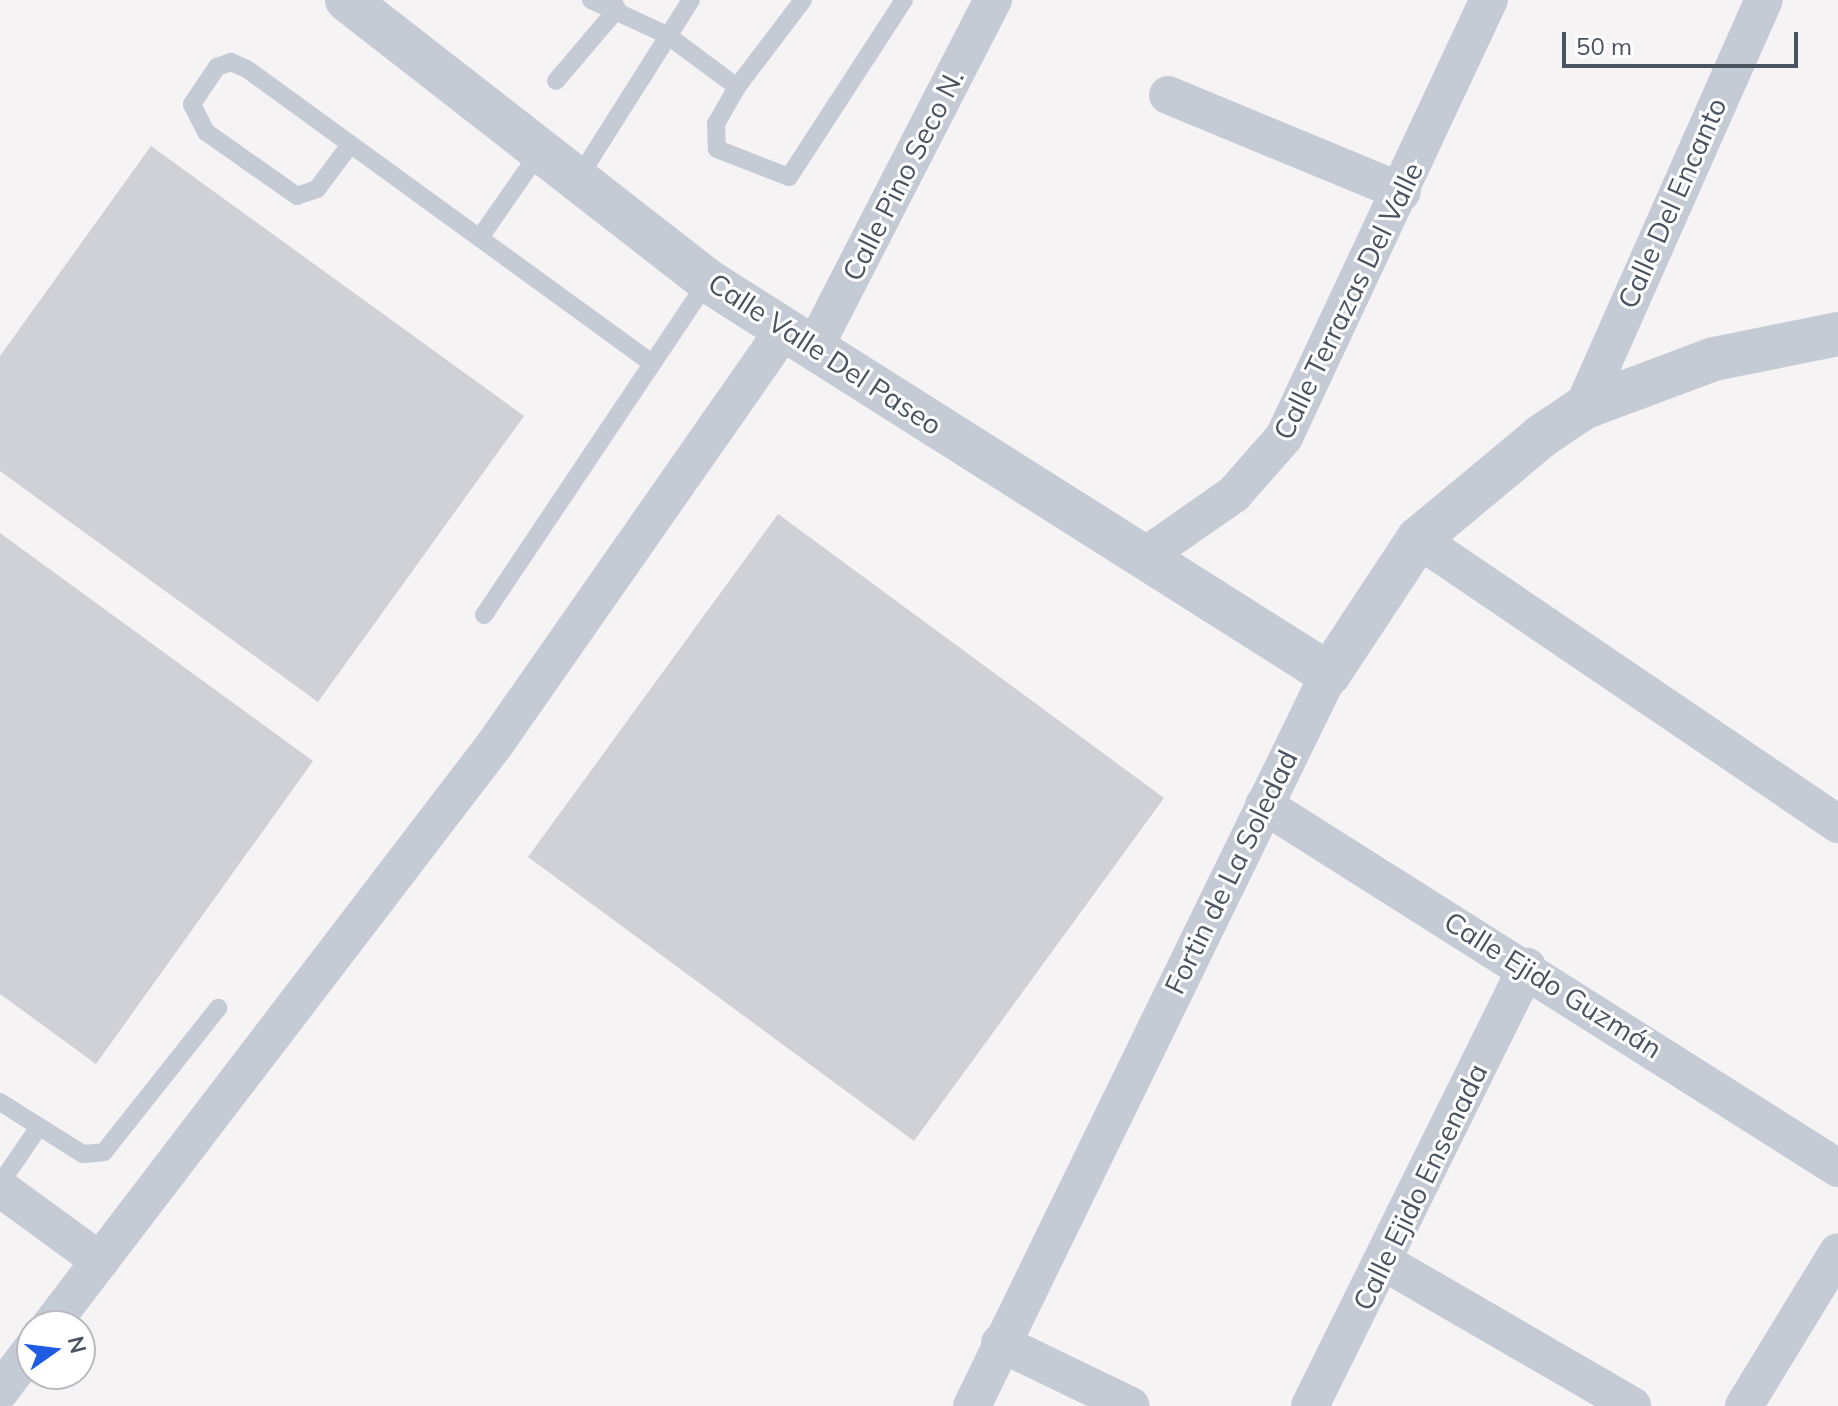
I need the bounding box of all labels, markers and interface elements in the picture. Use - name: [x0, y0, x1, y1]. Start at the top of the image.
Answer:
- scale bar: [1566, 16, 1802, 66]
- text: 50 m: [1576, 31, 1632, 61]
- street label: Calle Pino Seco N.: [835, 64, 971, 286]
- street label: Calle Del Encanto: [1610, 93, 1734, 313]
- street label: Calle Terrazas Del Valle: [1266, 157, 1430, 445]
- street label: Calle Valle Del Paseo: [702, 266, 948, 442]
- street label: Fortin de La Soledad: [1157, 745, 1305, 999]
- street label: Calle Ejido Guzmán: [1438, 904, 1668, 1066]
- street label: Calle Ejido Ensenada: [1346, 1058, 1494, 1316]
- north arrow: [16, 1310, 96, 1390]
- text: N: [62, 1333, 93, 1356]

